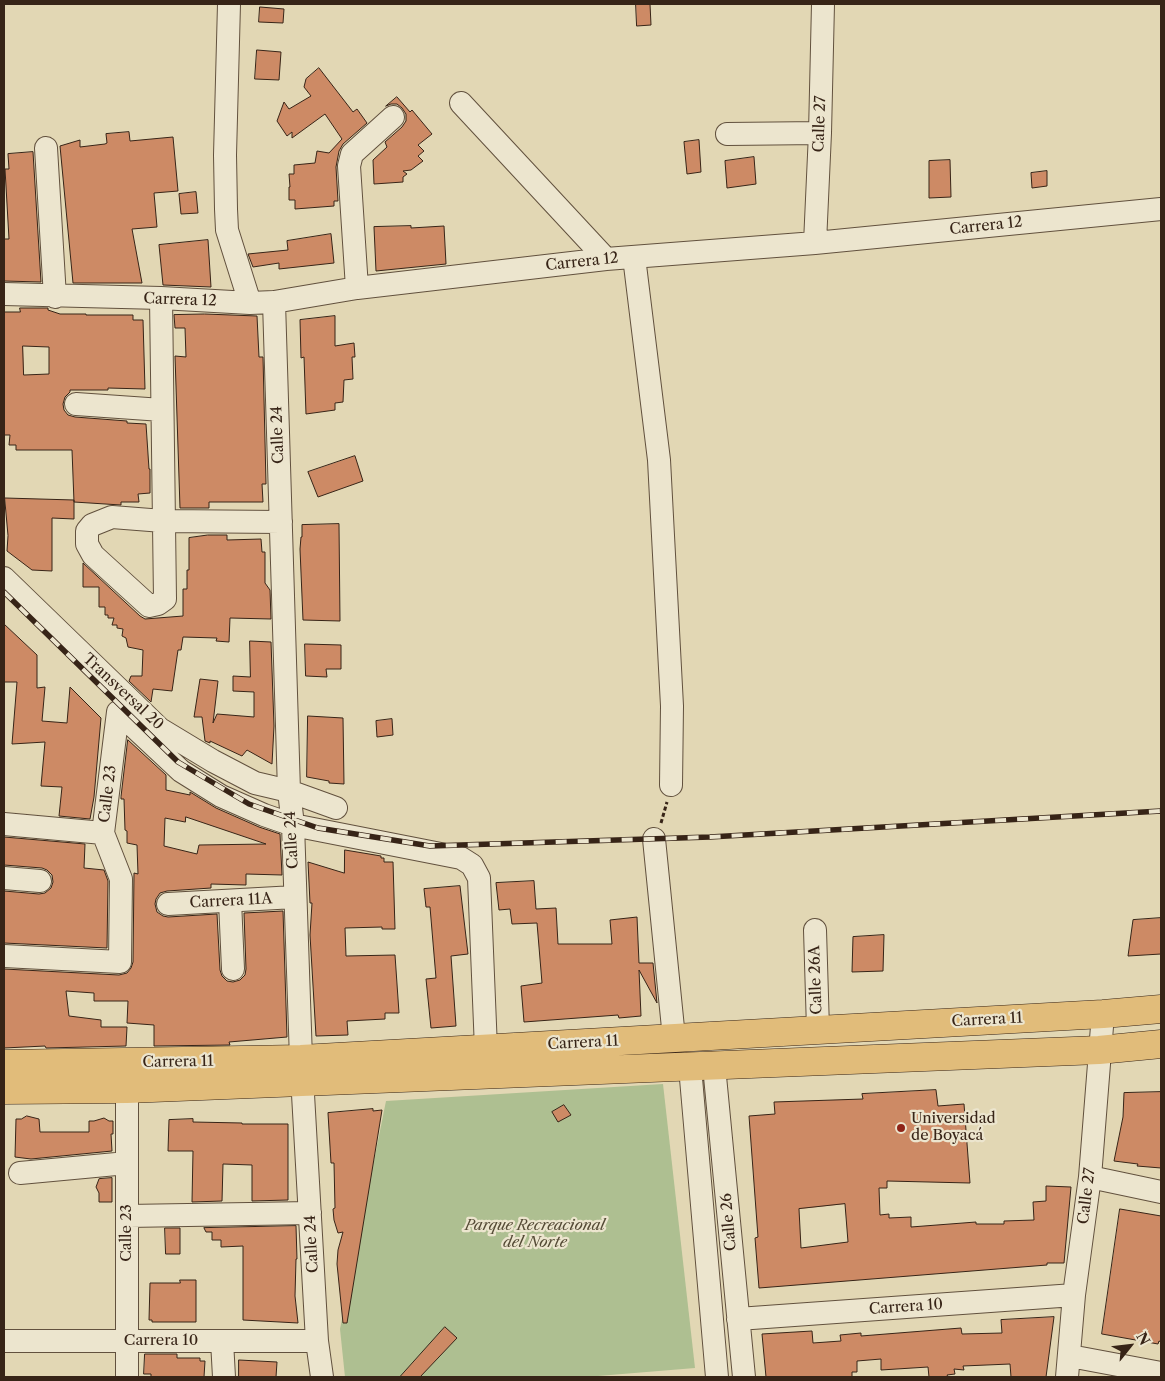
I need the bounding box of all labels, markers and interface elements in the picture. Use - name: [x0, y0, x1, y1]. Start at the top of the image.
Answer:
- street label: Calle 27: [810, 95, 830, 153]
- street label: Carrera 12: [949, 213, 1023, 239]
- street label: Carrera 12: [545, 249, 619, 275]
- street label: Carrera 12: [143, 290, 217, 310]
- street label: Calle 24: [268, 406, 288, 464]
- street label: Transversal 20: [79, 650, 167, 734]
- street label: Calle 23: [96, 764, 120, 824]
- street label: Calle 24: [281, 811, 303, 869]
- street label: Carrera 11A: [189, 890, 273, 912]
- street label: Calle 26A: [806, 945, 826, 1015]
- street label: Carrera 11: [951, 1009, 1023, 1031]
- street label: Carrera 11: [547, 1032, 619, 1054]
- street label: Carrera 11: [142, 1052, 214, 1072]
- place label: Universidad de Boyacá: [911, 1110, 996, 1145]
- marker: Universidad de Boyacá: [895, 1122, 907, 1134]
- street label: Calle 27: [1075, 1167, 1099, 1225]
- street label: Calle 26: [717, 1192, 741, 1252]
- street label: Calle 23: [118, 1204, 136, 1262]
- street label: Calle 24: [301, 1215, 323, 1273]
- park label: Parque Recreacional del Norte: [465, 1217, 605, 1252]
- street label: Carrera 10: [868, 1295, 944, 1319]
- north arrow: [1105, 1321, 1155, 1371]
- text: N: [1132, 1329, 1154, 1348]
- street label: Carrera 10: [124, 1332, 198, 1350]

